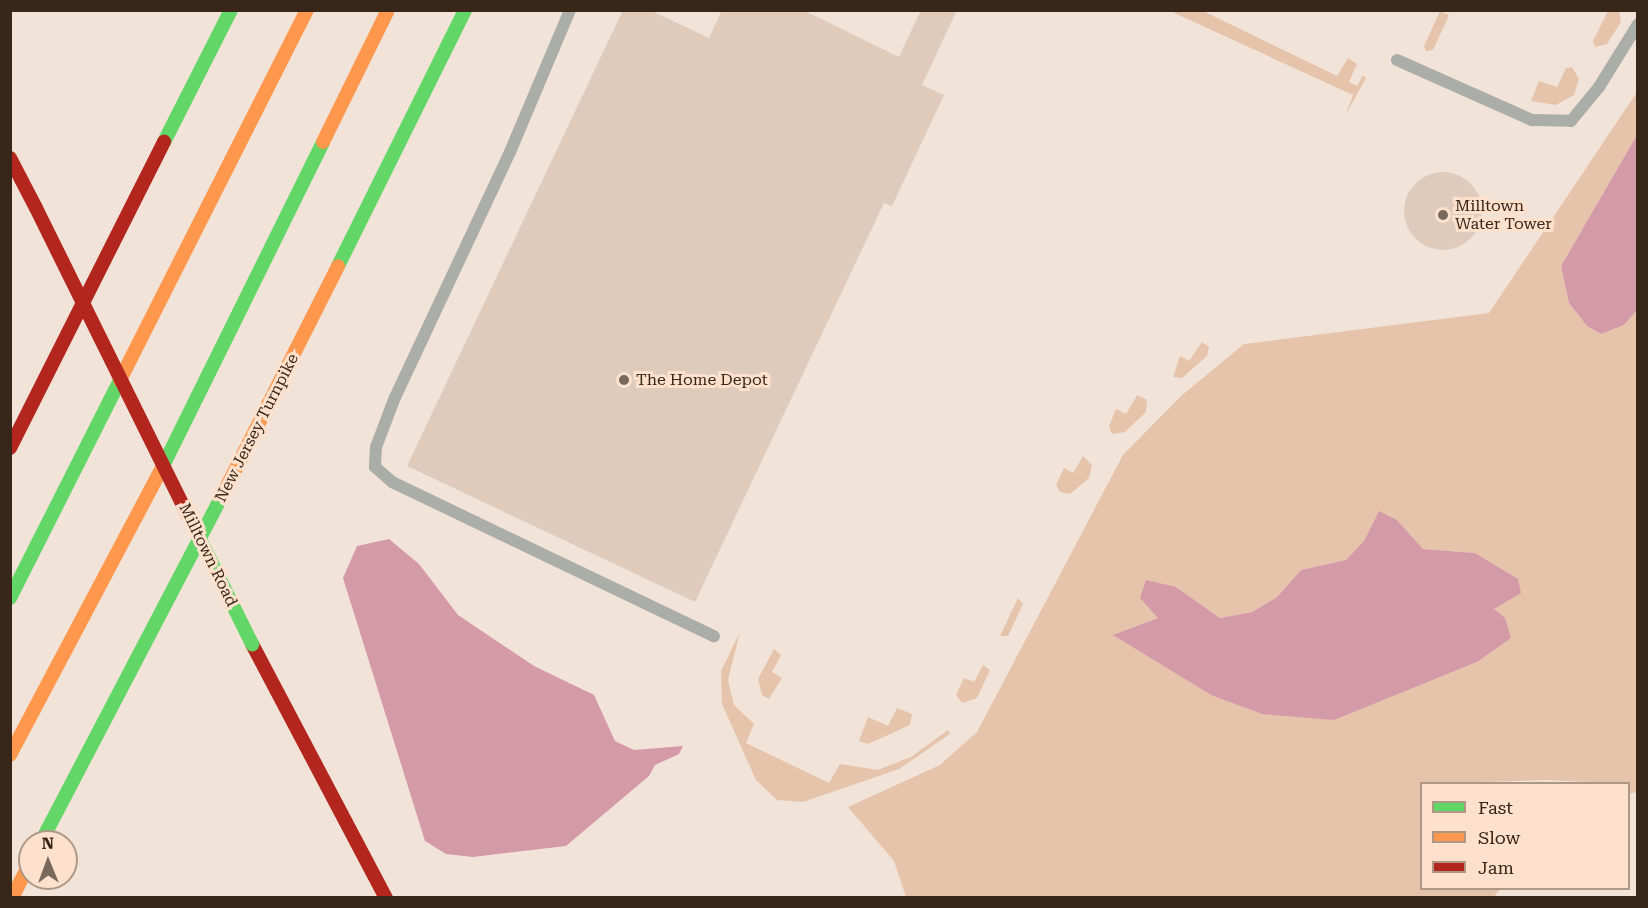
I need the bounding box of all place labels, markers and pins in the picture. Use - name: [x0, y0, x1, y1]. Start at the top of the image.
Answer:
- place label: Milltown Water Tower: [1455, 196, 1552, 234]
- marker: Milltown Water Tower: [1436, 208, 1450, 222]
- place label: The Home Depot: [636, 370, 768, 390]
- marker: The Home Depot: [617, 373, 631, 387]

